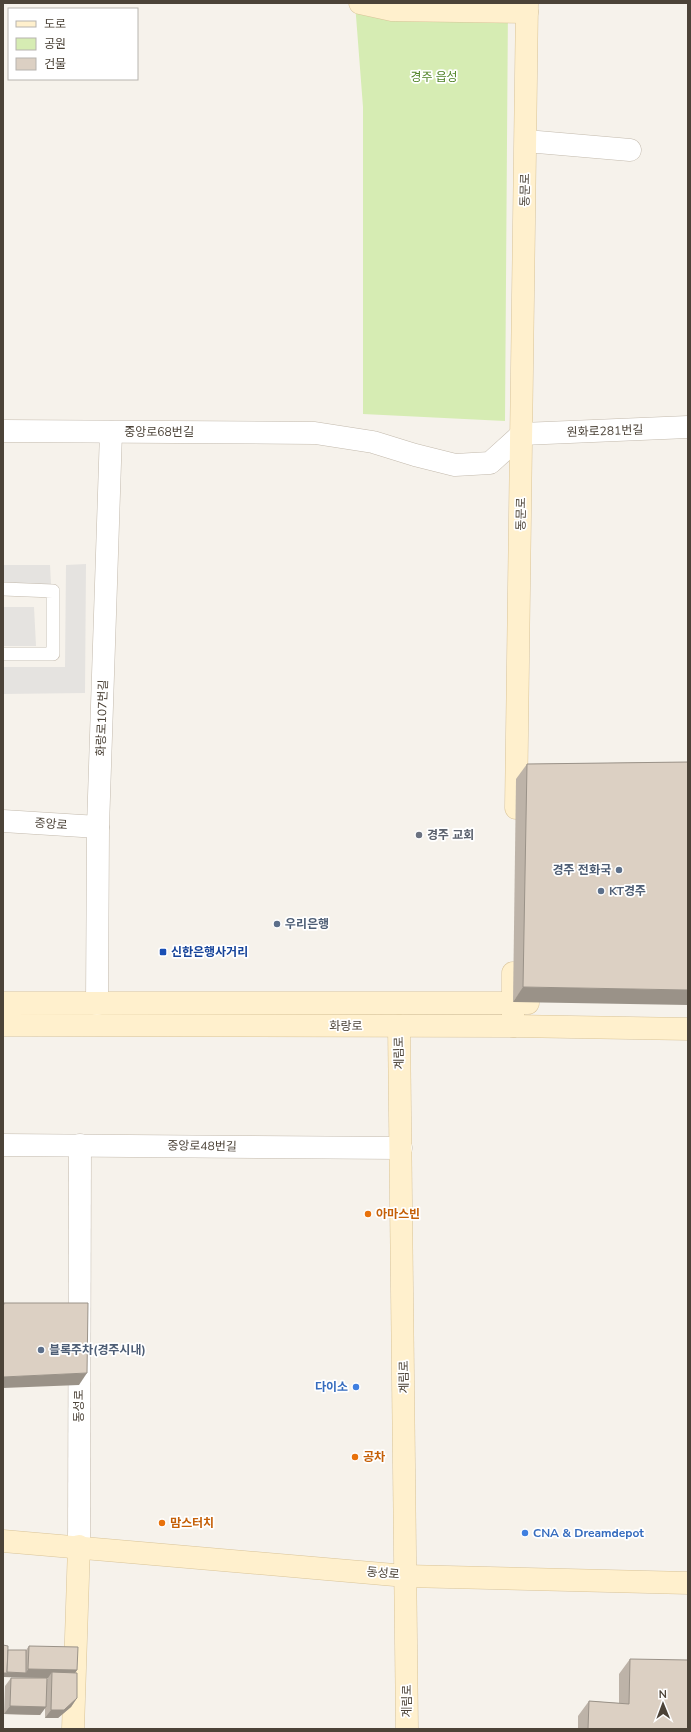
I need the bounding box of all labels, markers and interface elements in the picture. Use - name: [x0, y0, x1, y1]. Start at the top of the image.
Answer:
- legend: [8, 8, 138, 80]
- text: 도로: [44, 16, 66, 32]
- text: 공원: [44, 36, 66, 52]
- text: 건물: [44, 56, 66, 72]
- park label: 경주 읍성: [410, 69, 458, 85]
- street label: 동문로: [517, 173, 533, 207]
- street label: 원화로281번길: [566, 422, 644, 440]
- street label: 중앙로68번길: [124, 424, 194, 440]
- street label: 동문로: [513, 497, 529, 531]
- street label: 화랑로107번길: [93, 679, 111, 757]
- street label: 중앙로: [34, 815, 68, 833]
- place label: 경주 교회: [427, 827, 474, 843]
- marker: 경주 교회: [414, 830, 424, 840]
- place label: 경주 전화국: [553, 862, 611, 878]
- marker: 경주 전화국: [614, 865, 624, 875]
- place label: KT경주: [609, 883, 646, 899]
- marker: KT경주: [596, 886, 606, 896]
- place label: 우리은행: [285, 916, 329, 932]
- marker: 우리은행: [272, 919, 282, 929]
- place label: 신한은행사거리: [171, 944, 248, 960]
- marker: 신한은행사거리: [158, 947, 168, 957]
- street label: 화랑로: [329, 1018, 363, 1034]
- street label: 계림로: [391, 1036, 407, 1070]
- street label: 중앙로48번길: [167, 1137, 237, 1155]
- place label: 아마스빈: [376, 1206, 420, 1222]
- marker: 아마스빈: [363, 1209, 373, 1219]
- place label: 블록주차(경주시내): [49, 1342, 146, 1358]
- marker: 블록주차(경주시내): [36, 1345, 46, 1355]
- street label: 계림로: [396, 1360, 412, 1394]
- place label: 다이소: [315, 1379, 348, 1395]
- marker: 다이소: [351, 1382, 361, 1392]
- street label: 동성로: [71, 1389, 87, 1423]
- place label: 공차: [363, 1449, 385, 1465]
- marker: 공차: [350, 1452, 360, 1462]
- place label: 맘스터치: [170, 1515, 214, 1531]
- marker: 맘스터치: [157, 1518, 167, 1528]
- place label: CNA & Dreamdepot: [533, 1525, 644, 1541]
- marker: CNA & Dreamdepot: [520, 1528, 530, 1538]
- street label: 동성로: [366, 1564, 400, 1582]
- street label: 계림로: [399, 1684, 415, 1718]
- north arrow: [643, 1684, 683, 1724]
- text: N: [659, 1687, 667, 1702]

